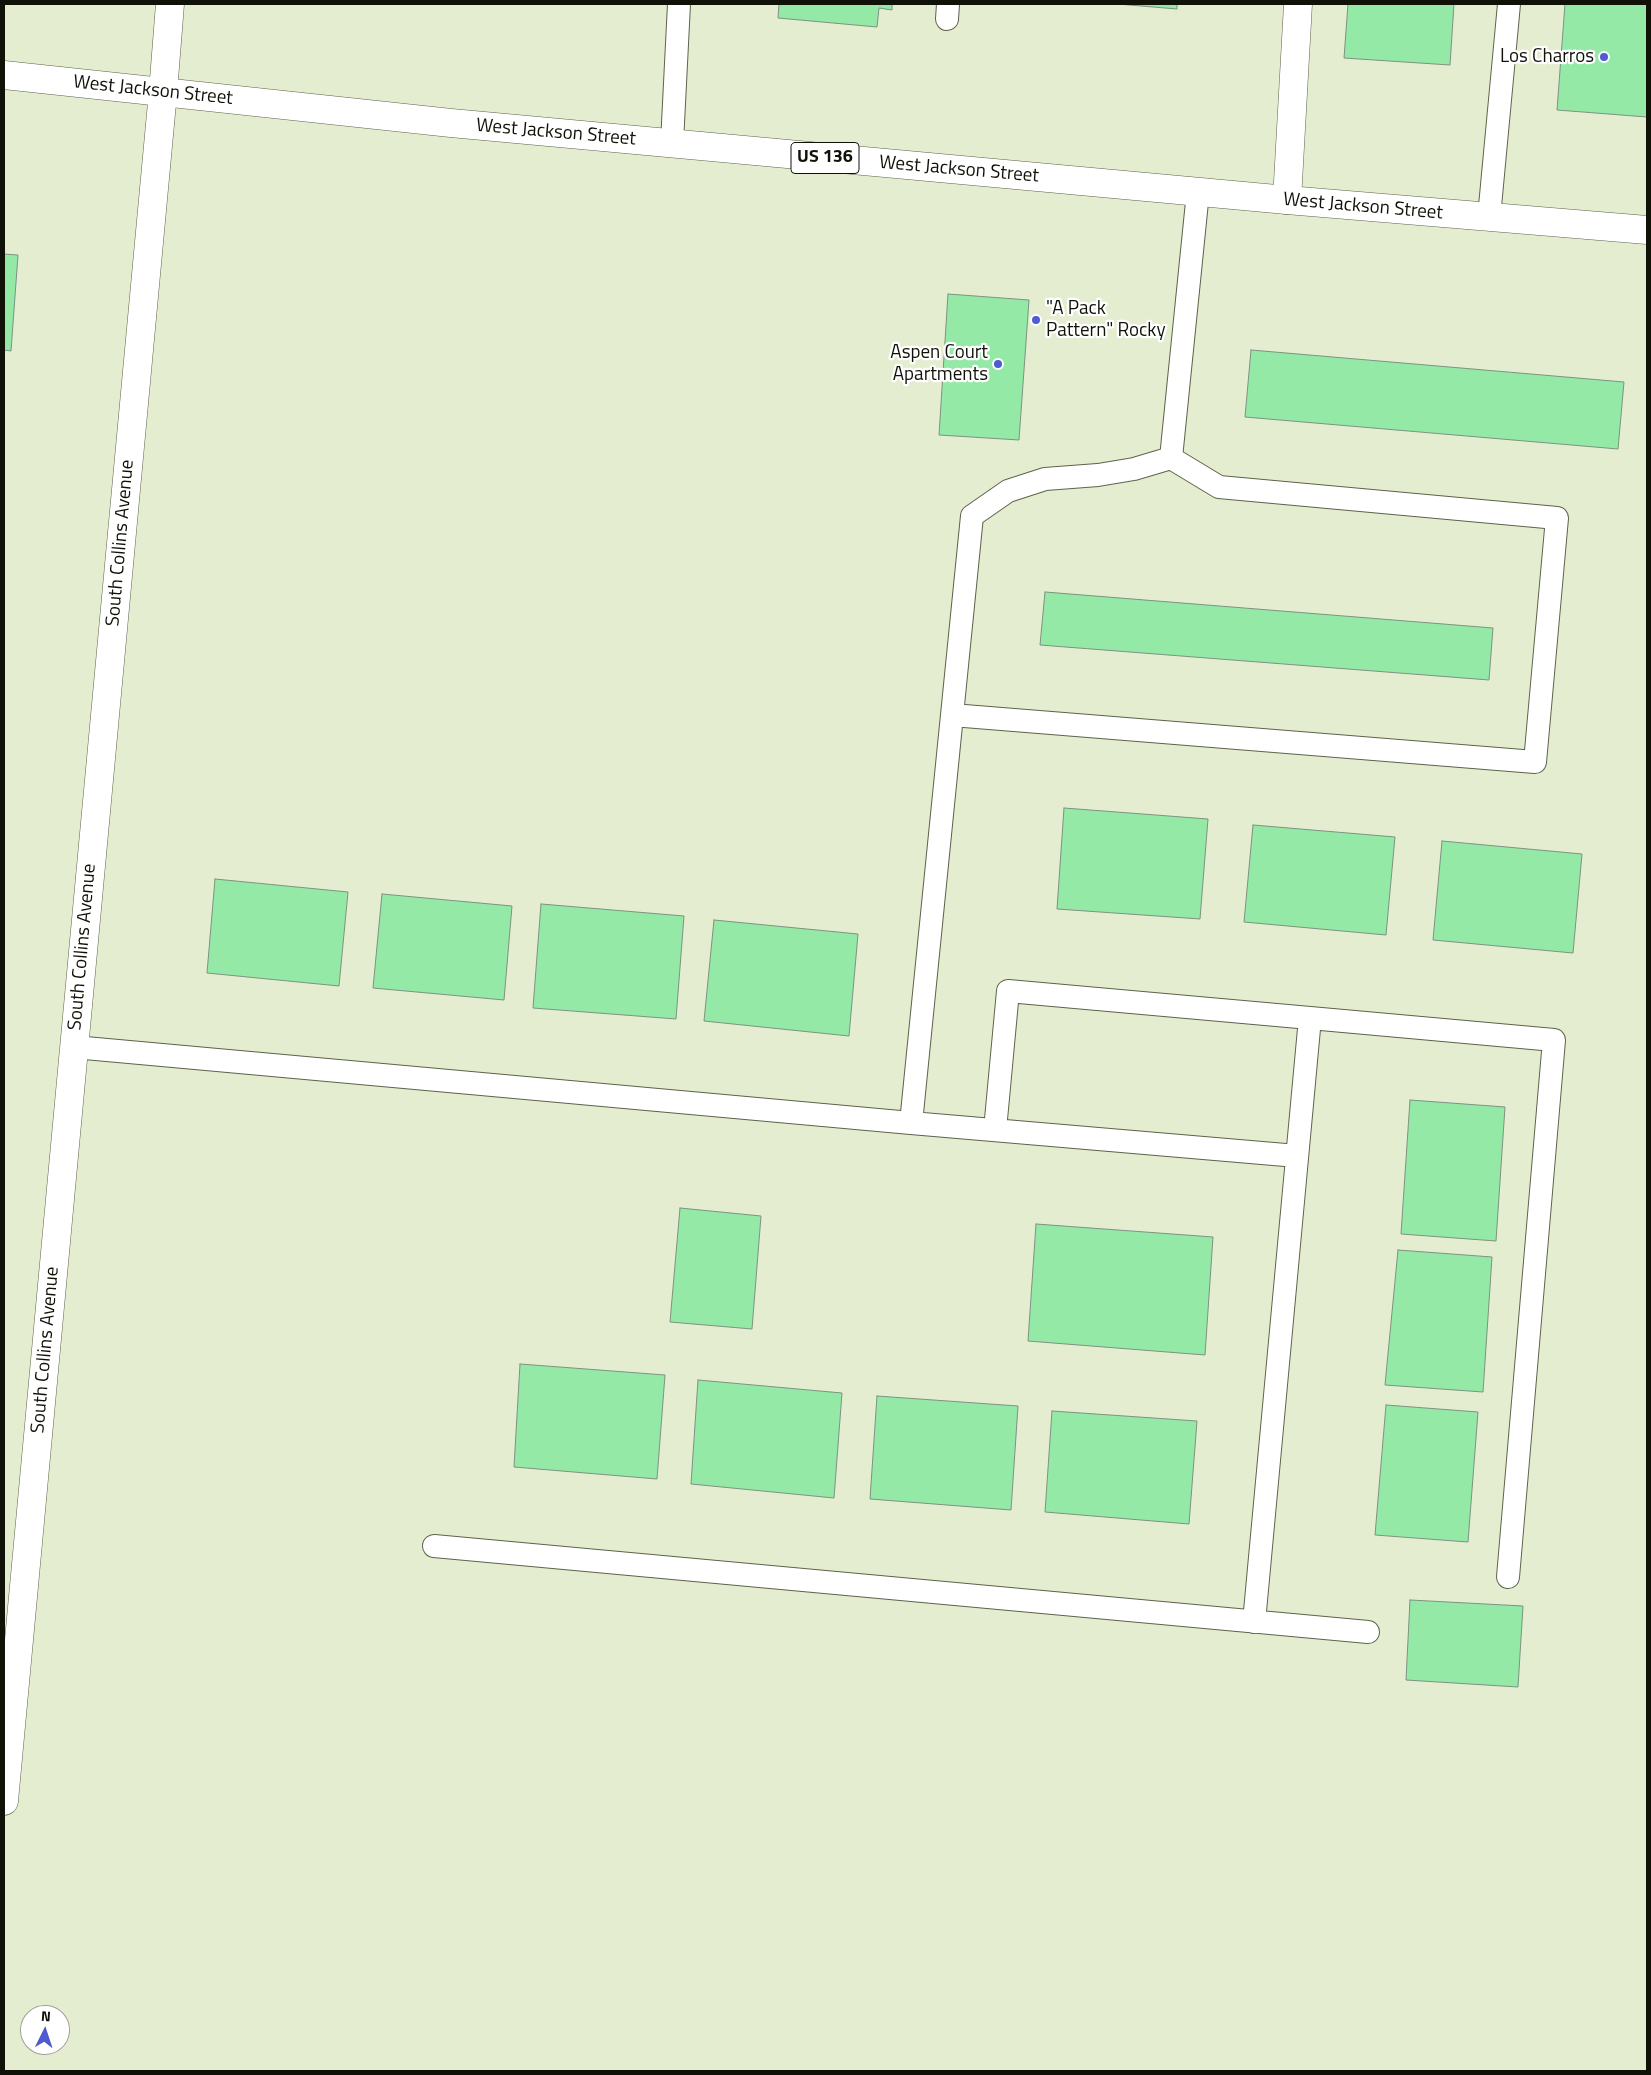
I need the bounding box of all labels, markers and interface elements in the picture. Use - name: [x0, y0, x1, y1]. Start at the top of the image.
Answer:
- place label: Los Charros: [1500, 46, 1594, 68]
- marker: Los Charros: [1598, 51, 1610, 63]
- street label: West Jackson Street: [72, 71, 234, 111]
- street label: West Jackson Street: [475, 115, 637, 151]
- road number: US 136: [791, 142, 859, 174]
- street label: West Jackson Street: [878, 152, 1040, 188]
- street label: West Jackson Street: [1282, 189, 1444, 225]
- place label: "A Pack Pattern" Rocky: [1046, 298, 1166, 342]
- marker: "A Pack Pattern" Rocky: [1030, 314, 1042, 326]
- place label: Aspen Court Apartments: [890, 342, 988, 386]
- marker: Aspen Court Apartments: [992, 358, 1004, 370]
- street label: South Collins Avenue: [102, 459, 140, 627]
- street label: South Collins Avenue: [64, 863, 102, 1031]
- street label: South Collins Avenue: [27, 1266, 65, 1434]
- north arrow: [20, 2005, 70, 2055]
- text: N: [40, 2005, 52, 2026]

